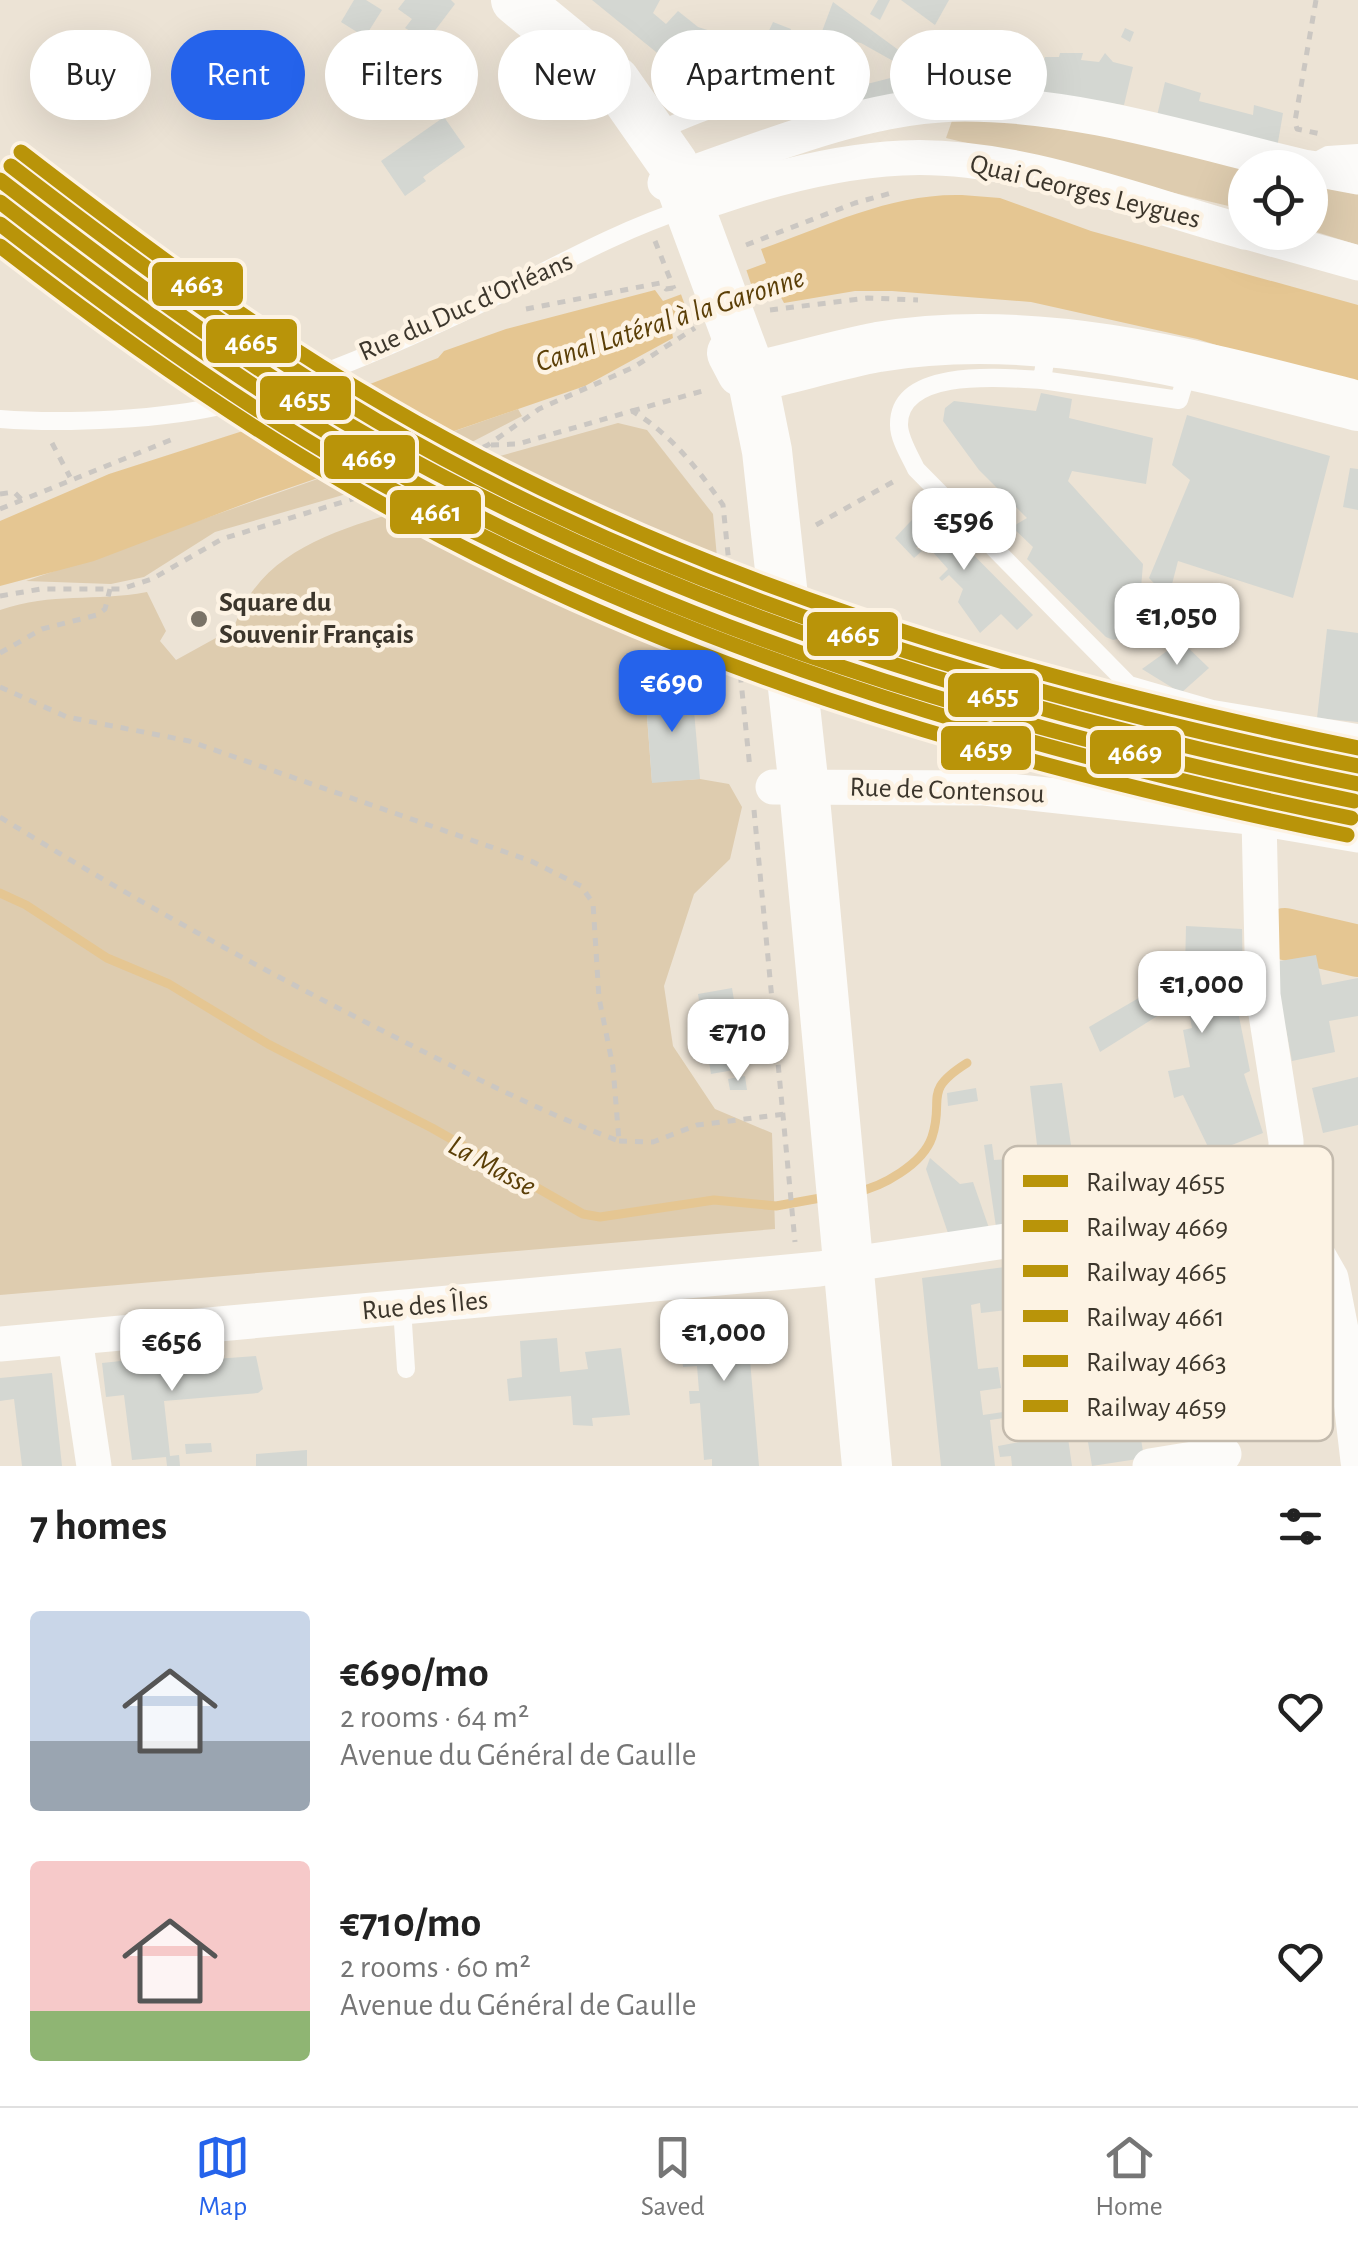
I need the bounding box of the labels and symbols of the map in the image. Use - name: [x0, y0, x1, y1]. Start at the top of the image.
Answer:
- street label: Quai Georges Leygues: [967, 150, 1203, 234]
- street label: Rue du Duc d'Orléans: [355, 247, 577, 367]
- line badge: 4663: [150, 260, 245, 308]
- water label: Canal Latéral à la Garonne: [532, 262, 808, 378]
- text: 4663: [170, 271, 224, 299]
- line badge: 4665: [204, 317, 299, 365]
- text: 4665: [224, 329, 278, 357]
- line badge: 4655: [258, 374, 353, 422]
- text: 4655: [279, 386, 331, 414]
- line badge: 4669: [322, 433, 417, 481]
- text: 4669: [342, 445, 396, 473]
- line badge: 4661: [388, 488, 483, 536]
- pin: €596: [905, 488, 1023, 573]
- text: 4661: [410, 499, 462, 527]
- pin: €1,050: [1096, 583, 1258, 668]
- place label: Square du Souvenir Français: [219, 589, 414, 649]
- marker: Square du Souvenir Français: [188, 608, 210, 630]
- line badge: 4665: [805, 610, 900, 658]
- text: 4665: [826, 621, 880, 649]
- pin: €690: [613, 650, 731, 735]
- line badge: 4655: [946, 671, 1041, 719]
- text: 4655: [967, 682, 1019, 710]
- line badge: 4659: [939, 724, 1033, 772]
- line badge: 4669: [1088, 728, 1183, 776]
- text: 4659: [959, 736, 1013, 764]
- text: 4669: [1108, 739, 1162, 767]
- street label: Rue de Contensou: [849, 774, 1045, 808]
- pin: €1,000: [1121, 951, 1283, 1036]
- pin: €710: [679, 999, 797, 1084]
- water label: La Masse: [443, 1130, 541, 1202]
- legend: [1003, 1146, 1333, 1441]
- text: Railway 4655: [1086, 1169, 1225, 1197]
- text: Railway 4669: [1086, 1214, 1228, 1242]
- text: Railway 4665: [1086, 1259, 1227, 1287]
- street label: Rue des Îles: [360, 1285, 489, 1325]
- pin: €1,000: [643, 1299, 805, 1384]
- text: Railway 4661: [1086, 1304, 1225, 1332]
- pin: €656: [113, 1309, 231, 1394]
- text: Railway 4663: [1086, 1349, 1226, 1377]
- text: Railway 4659: [1086, 1394, 1227, 1422]

